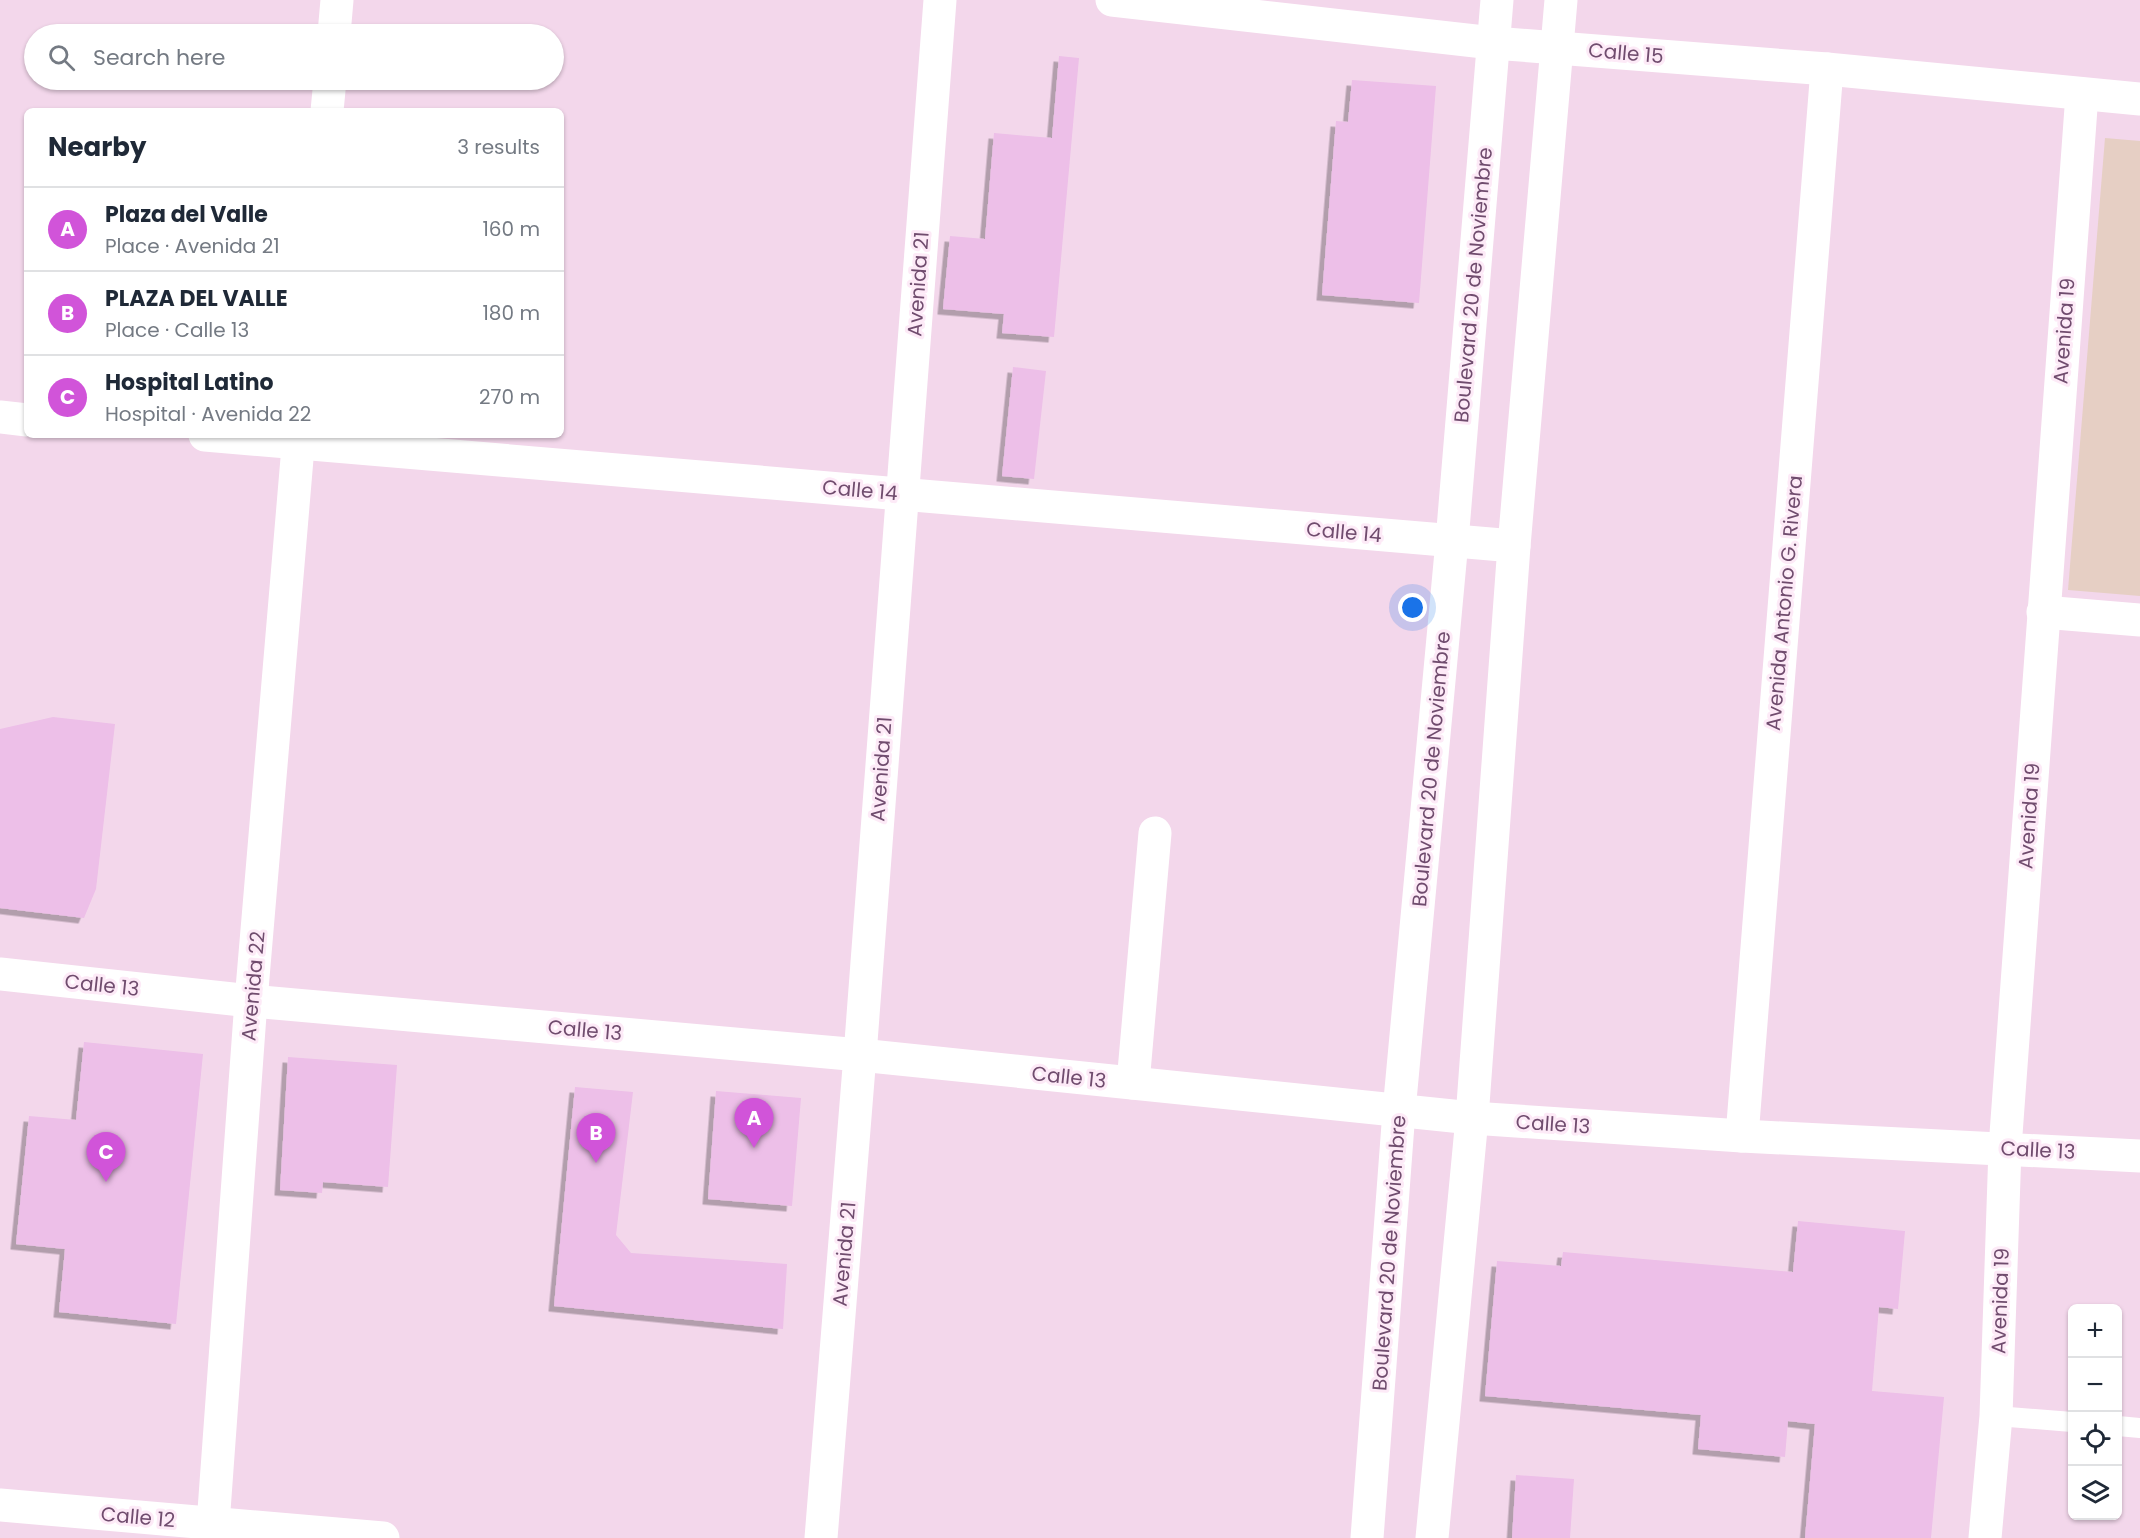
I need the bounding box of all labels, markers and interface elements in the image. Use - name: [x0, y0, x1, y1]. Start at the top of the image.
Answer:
- search box: [24, 24, 564, 90]
- street label: Calle 15: [1587, 36, 1665, 70]
- icon: search: [45, 41, 78, 74]
- text: Search here: [93, 42, 226, 73]
- text: Nearby: [48, 129, 146, 165]
- text: 3 results: [457, 133, 540, 161]
- street label: Boulevard 20 de Noviembre: [1447, 146, 1499, 424]
- text: Plaza del Valle: [105, 199, 268, 230]
- text: A: [60, 215, 75, 243]
- text: 160 m: [482, 215, 540, 243]
- street label: Avenida 21: [900, 231, 936, 337]
- text: Place · Avenida 21: [105, 232, 280, 260]
- street label: Avenida 19: [2046, 277, 2082, 385]
- text: PLAZA DEL VALLE: [105, 283, 288, 314]
- text: B: [61, 299, 74, 327]
- text: 180 m: [482, 299, 540, 327]
- text: Place · Calle 13: [105, 316, 249, 344]
- text: Hospital Latino: [105, 367, 274, 398]
- text: C: [60, 383, 75, 411]
- text: 270 m: [479, 383, 540, 411]
- text: Hospital · Avenida 22: [105, 400, 311, 428]
- street label: Calle 14: [821, 473, 899, 507]
- street label: Avenida Antonio G. Rivera: [1759, 474, 1809, 732]
- street label: Calle 14: [1305, 515, 1383, 549]
- your location: [1398, 593, 1427, 622]
- street label: Boulevard 20 de Noviembre: [1405, 630, 1457, 908]
- street label: Avenida 21: [863, 716, 899, 822]
- street label: Avenida 19: [2011, 762, 2047, 870]
- street label: Avenida 22: [234, 930, 272, 1042]
- street label: Calle 13: [63, 967, 141, 1003]
- street label: Calle 13: [547, 1013, 623, 1047]
- street label: Calle 13: [1030, 1059, 1108, 1095]
- pin: A: [734, 1098, 774, 1148]
- street label: Calle 13: [1515, 1107, 1591, 1141]
- pin: B: [576, 1114, 616, 1163]
- street label: Boulevard 20 de Noviembre: [1365, 1114, 1413, 1392]
- pin: C: [86, 1132, 126, 1182]
- street label: Calle 13: [2000, 1134, 2076, 1166]
- street label: Avenida 21: [825, 1200, 863, 1308]
- street label: Avenida 19: [1984, 1247, 2016, 1355]
- map controls: [2068, 1304, 2122, 1520]
- button: +: [2068, 1304, 2122, 1358]
- button: −: [2068, 1358, 2122, 1412]
- button: locate: [2068, 1412, 2122, 1466]
- button: layers: [2068, 1466, 2122, 1520]
- street label: Calle 12: [100, 1500, 176, 1534]

